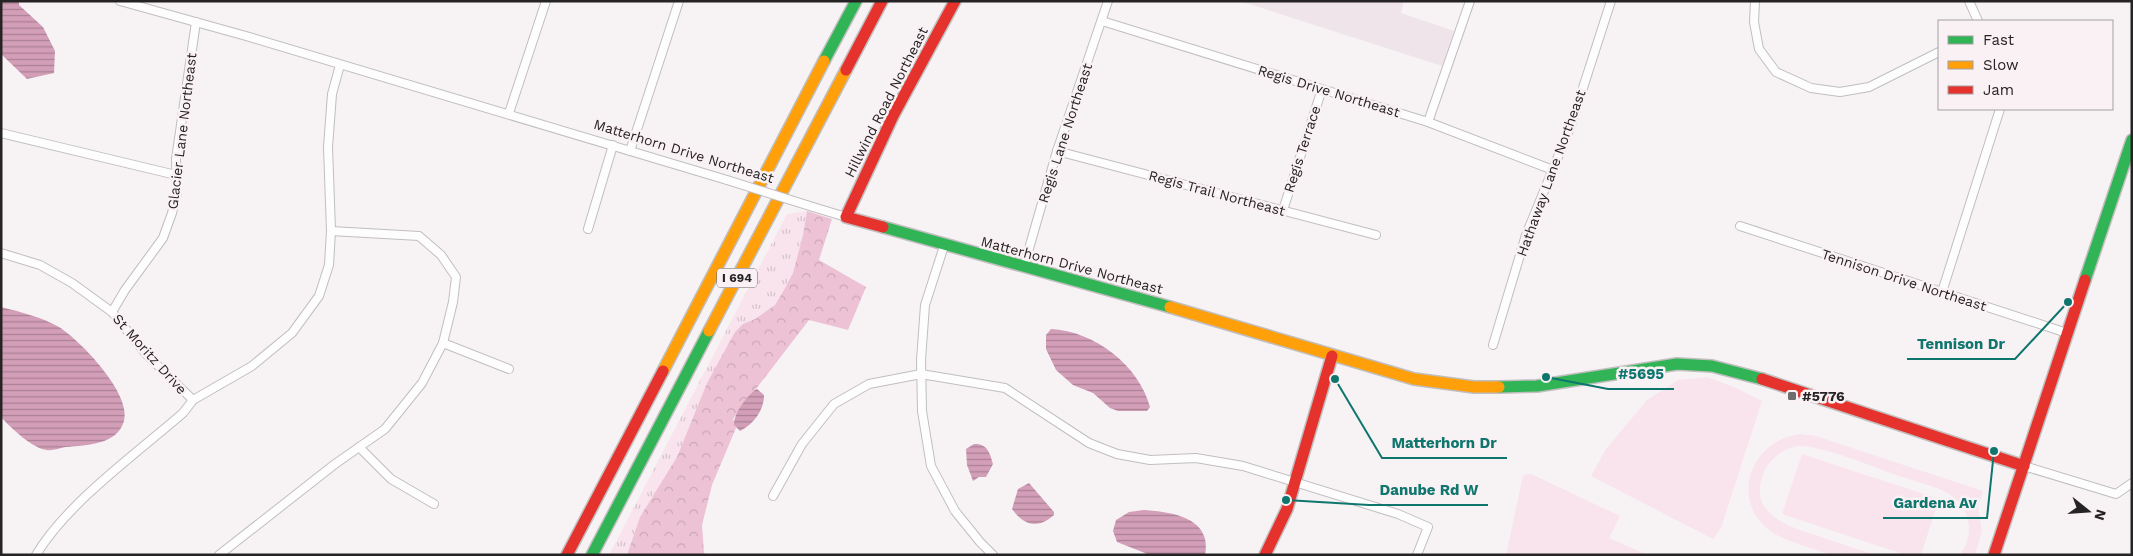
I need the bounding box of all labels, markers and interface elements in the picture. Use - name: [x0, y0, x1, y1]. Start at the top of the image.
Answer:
- legend: [1938, 20, 2113, 110]
- street label: Hillwind Road Northeast: [841, 24, 931, 180]
- text: Fast: [1983, 31, 2015, 49]
- street label: Glacier Lane Northeast: [164, 52, 200, 210]
- text: Slow: [1983, 56, 2019, 74]
- street label: Regis Lane Northeast: [1035, 61, 1095, 205]
- street label: Regis Drive Northeast: [1256, 62, 1402, 120]
- text: Jam: [1983, 81, 2014, 99]
- street label: Hathaway Lane Northeast: [1513, 87, 1589, 259]
- street label: Regis Terrace: [1280, 104, 1324, 194]
- street label: Matterhorn Drive Northeast: [592, 116, 776, 186]
- street label: Regis Trail Northeast: [1147, 167, 1287, 219]
- street label: Matterhorn Drive Northeast: [979, 233, 1165, 297]
- street label: Tennison Drive Northeast: [1819, 246, 1989, 314]
- road number: I 694: [717, 268, 757, 288]
- street label: St Moritz Drive: [110, 311, 190, 397]
- callout: Tennison Dr: [1907, 329, 2015, 359]
- text: Tennison Dr: [1917, 335, 2005, 353]
- callout: #5695: [1608, 359, 1674, 389]
- text: #5695: [1618, 365, 1664, 383]
- place label: #5776: [1802, 388, 1845, 404]
- marker: #5776: [1786, 390, 1798, 402]
- callout: Matterhorn Dr: [1382, 428, 1507, 458]
- text: Matterhorn Dr: [1391, 434, 1497, 452]
- callout: Danube Rd W: [1369, 475, 1488, 505]
- text: Danube Rd W: [1380, 481, 1479, 499]
- north arrow: [2063, 486, 2113, 536]
- callout: Gardena Av: [1883, 488, 1987, 518]
- text: Gardena Av: [1893, 494, 1977, 512]
- text: N: [2091, 508, 2110, 522]

